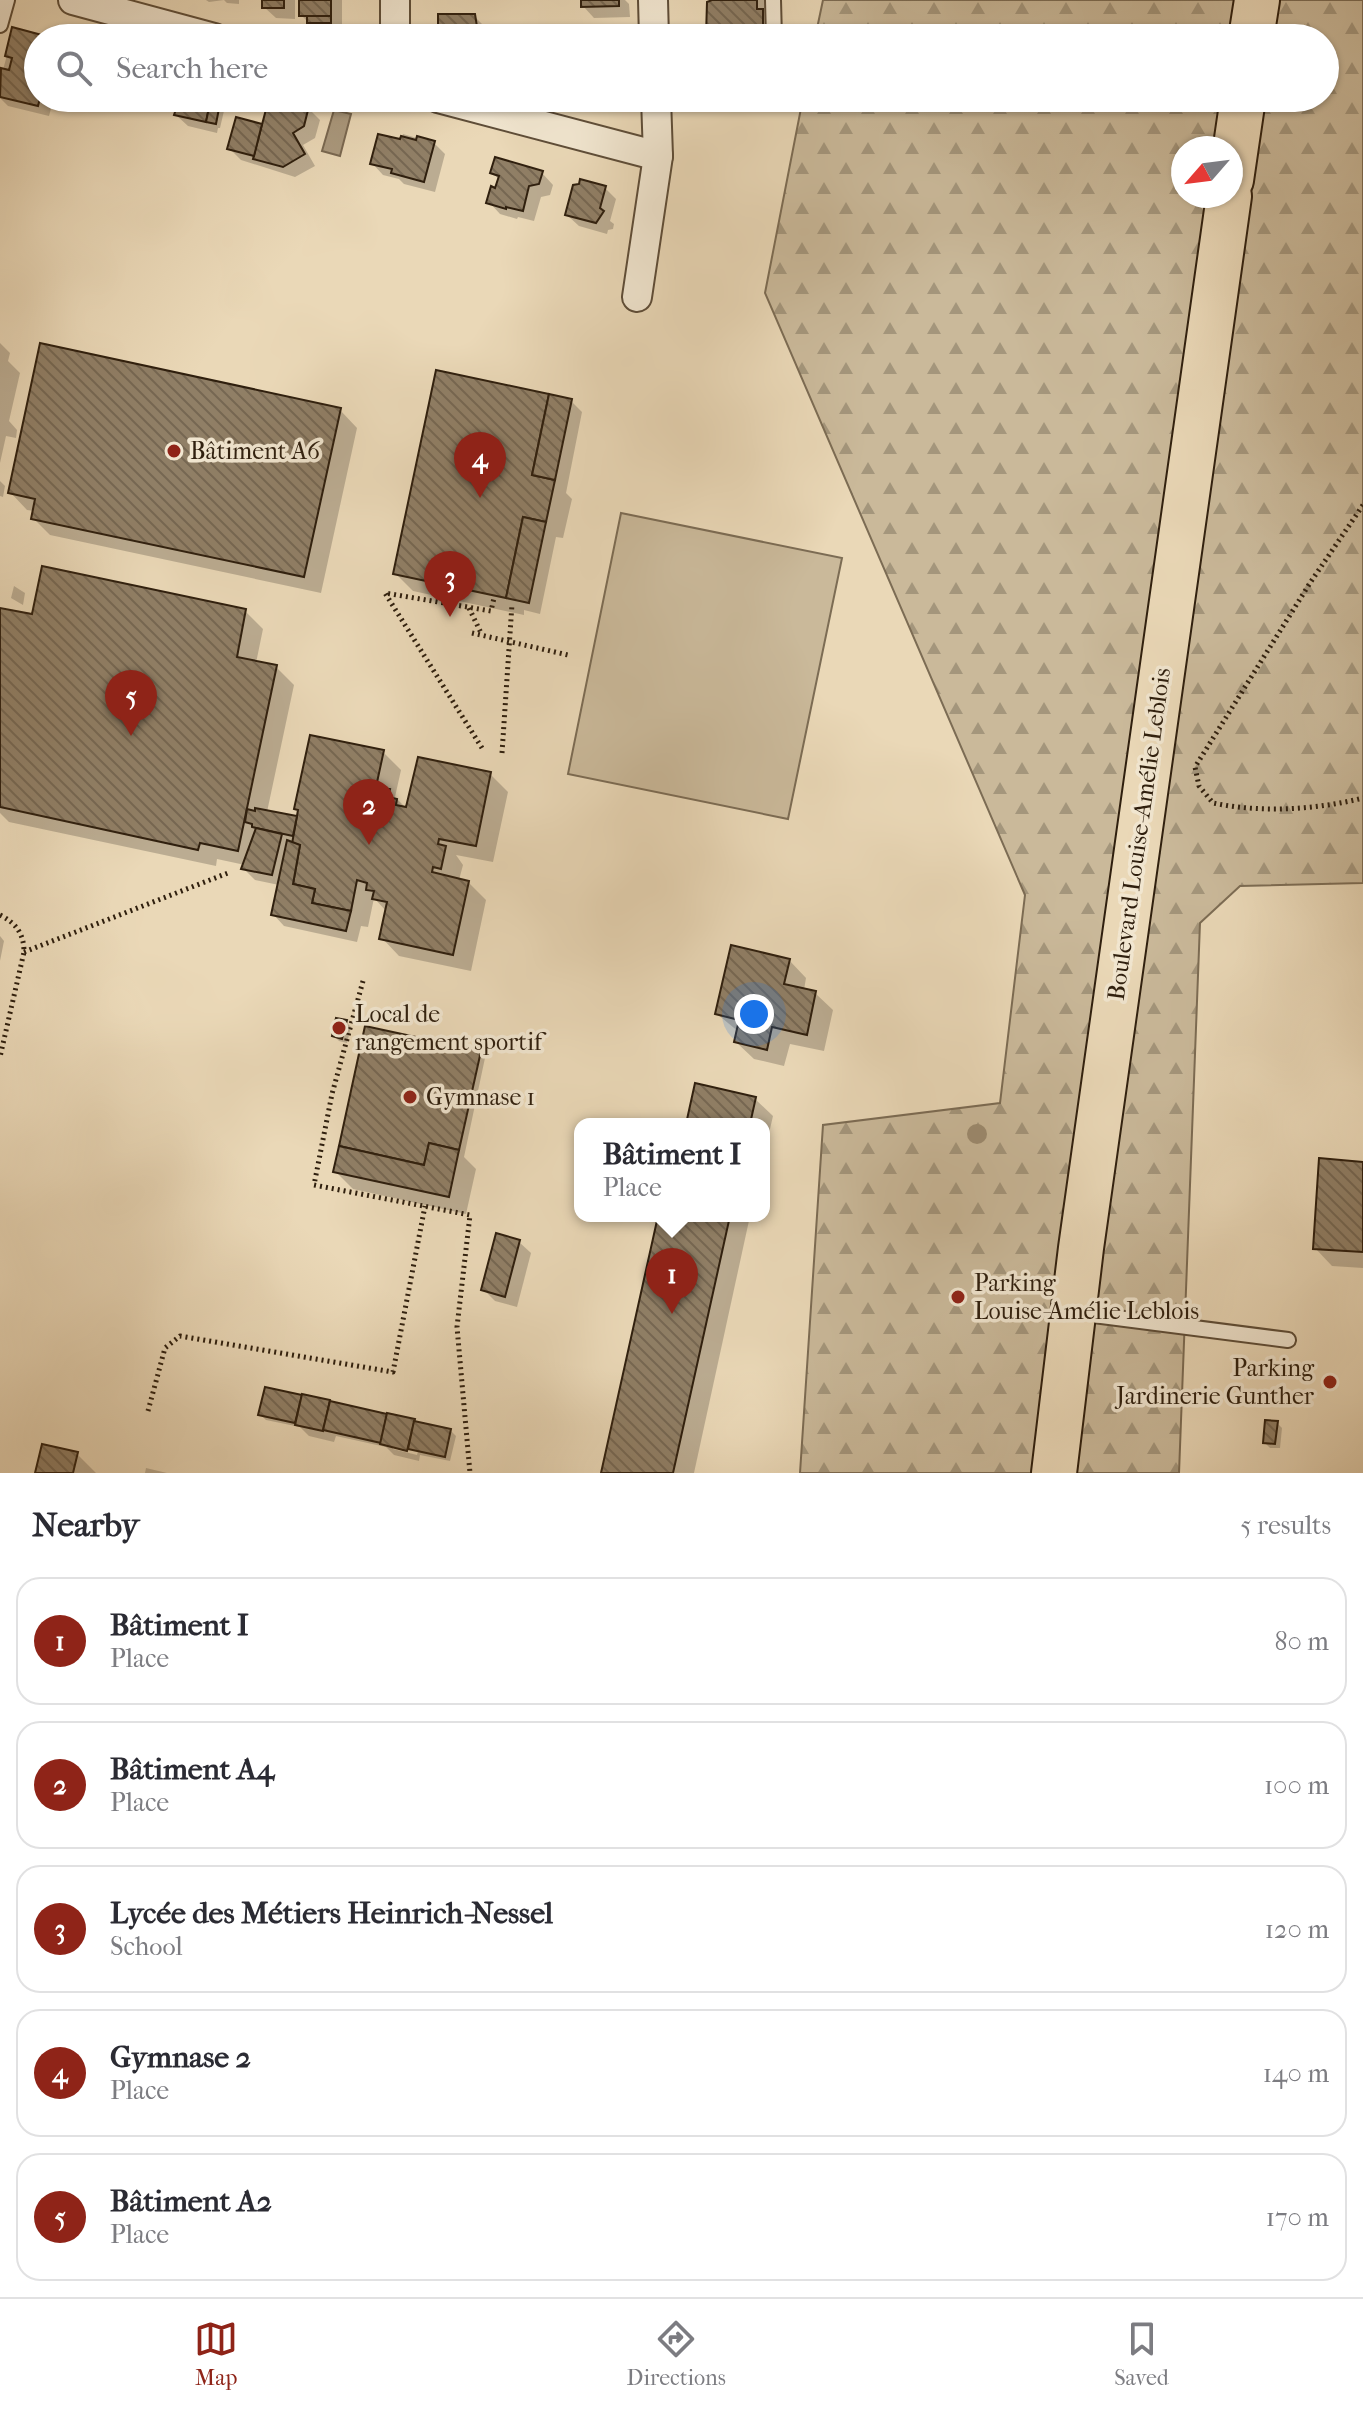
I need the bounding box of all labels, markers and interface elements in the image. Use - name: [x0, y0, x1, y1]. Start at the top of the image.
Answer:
- search box: [24, 24, 1339, 112]
- icon: search: [52, 46, 96, 90]
- text: Search here: [116, 51, 268, 86]
- north arrow: [1171, 136, 1243, 208]
- pin: 4: [454, 432, 506, 498]
- place label: Bâtiment A6: [190, 437, 321, 465]
- marker: Bâtiment A6: [165, 442, 183, 460]
- pin: 3: [424, 551, 476, 617]
- street label: Boulevard Louise-Amélie Leblois: [1102, 666, 1176, 1002]
- pin: 5: [105, 670, 157, 736]
- pin: 2: [343, 779, 395, 845]
- your location: [734, 994, 774, 1034]
- place label: Local de rangement sportif: [355, 1000, 547, 1056]
- marker: Local de rangement sportif: [330, 1019, 348, 1037]
- place label: Gymnase 1: [426, 1083, 535, 1111]
- marker: Gymnase 1: [401, 1088, 419, 1106]
- popup: [574, 1118, 770, 1222]
- text: Bâtiment I: [603, 1137, 741, 1172]
- text: Place: [603, 1172, 662, 1203]
- pin: 1: [646, 1248, 698, 1314]
- place label: Parking Louise-Amélie Leblois: [974, 1269, 1199, 1325]
- marker: Parking Louise-Amélie Leblois: [949, 1288, 967, 1306]
- place label: Parking Jardinerie Gunther: [1114, 1354, 1315, 1410]
- marker: Parking Jardinerie Gunther: [1321, 1373, 1339, 1391]
- text: Nearby: [32, 1505, 139, 1545]
- text: 5 results: [1240, 1510, 1331, 1541]
- text: Bâtiment I: [110, 1608, 249, 1643]
- text: 1: [55, 1626, 65, 1657]
- text: 80 m: [1274, 1626, 1329, 1657]
- text: Place: [110, 1643, 169, 1674]
- text: Bâtiment A4: [110, 1752, 274, 1787]
- text: 2: [53, 1770, 67, 1801]
- text: 100 m: [1264, 1770, 1329, 1801]
- text: Place: [110, 1787, 169, 1818]
- text: Lycée des Métiers Heinrich-Nessel: [110, 1896, 553, 1931]
- text: 3: [55, 1914, 65, 1945]
- text: 120 m: [1265, 1914, 1329, 1945]
- text: School: [110, 1931, 183, 1962]
- text: Gymnase 2: [110, 2040, 251, 2075]
- text: 4: [52, 2058, 68, 2089]
- text: 140 m: [1263, 2058, 1329, 2089]
- text: Place: [110, 2075, 169, 2106]
- text: Bâtiment A2: [110, 2184, 272, 2219]
- text: 5: [54, 2202, 66, 2233]
- text: 170 m: [1266, 2202, 1329, 2233]
- text: Place: [110, 2219, 169, 2250]
- tab: Map: [194, 2317, 238, 2391]
- tab: Directions: [627, 2317, 726, 2391]
- tab: Saved: [1114, 2317, 1169, 2391]

